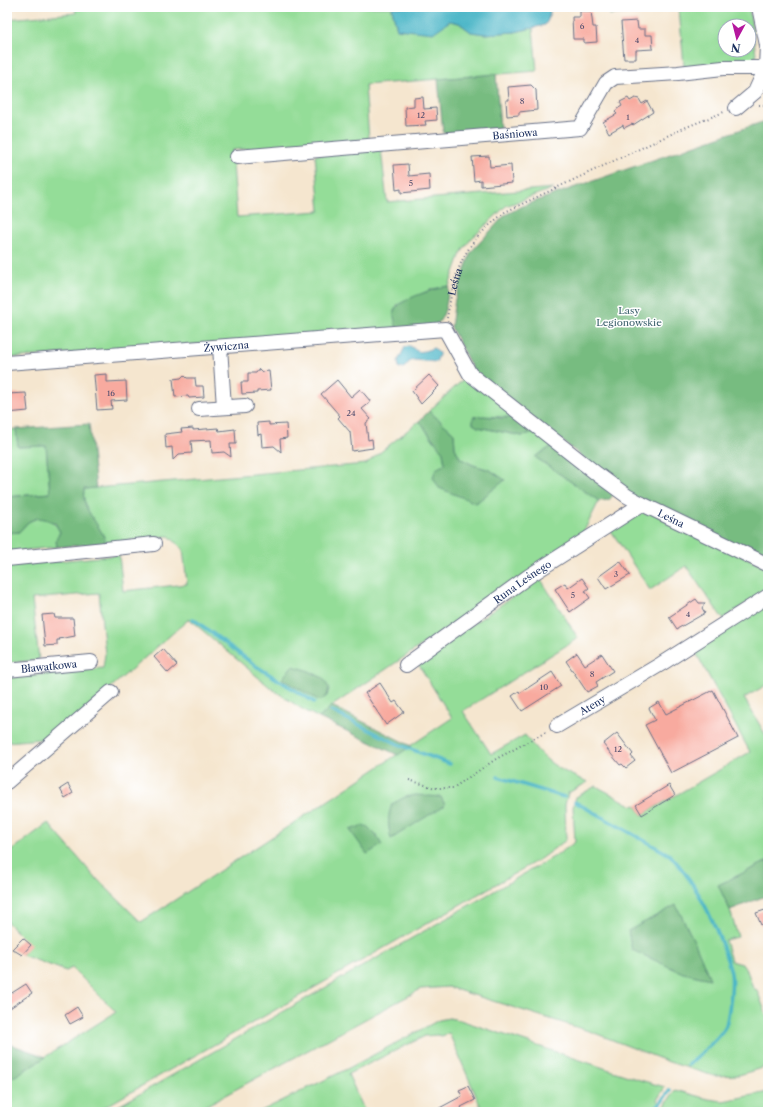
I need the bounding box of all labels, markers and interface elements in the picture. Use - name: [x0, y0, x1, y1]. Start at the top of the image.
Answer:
- north arrow: [717, 18, 757, 58]
- house number: 6: [580, 21, 585, 31]
- house number: 4: [635, 35, 640, 45]
- text: N: [730, 40, 741, 55]
- house number: 8: [520, 96, 525, 106]
- house number: 12: [417, 110, 425, 120]
- house number: 1: [626, 112, 630, 122]
- street label: Baśniowa: [492, 126, 539, 142]
- house number: 5: [409, 178, 413, 188]
- street label: Leśna: [445, 266, 466, 297]
- park label: Lasy Legionowskie: [596, 304, 662, 329]
- street label: Żywiczna: [203, 338, 250, 355]
- house number: 16: [107, 388, 115, 398]
- house number: 24: [346, 408, 356, 418]
- street label: Leśna: [655, 507, 687, 531]
- street label: Runa Leśnego: [491, 558, 554, 607]
- house number: 3: [614, 569, 618, 579]
- house number: 5: [571, 590, 575, 600]
- house number: 4: [686, 609, 691, 619]
- street label: Bławatkowa: [20, 657, 78, 676]
- house number: 8: [590, 669, 595, 679]
- house number: 10: [540, 682, 548, 692]
- street label: Ateny: [576, 692, 608, 719]
- house number: 12: [614, 744, 622, 754]

